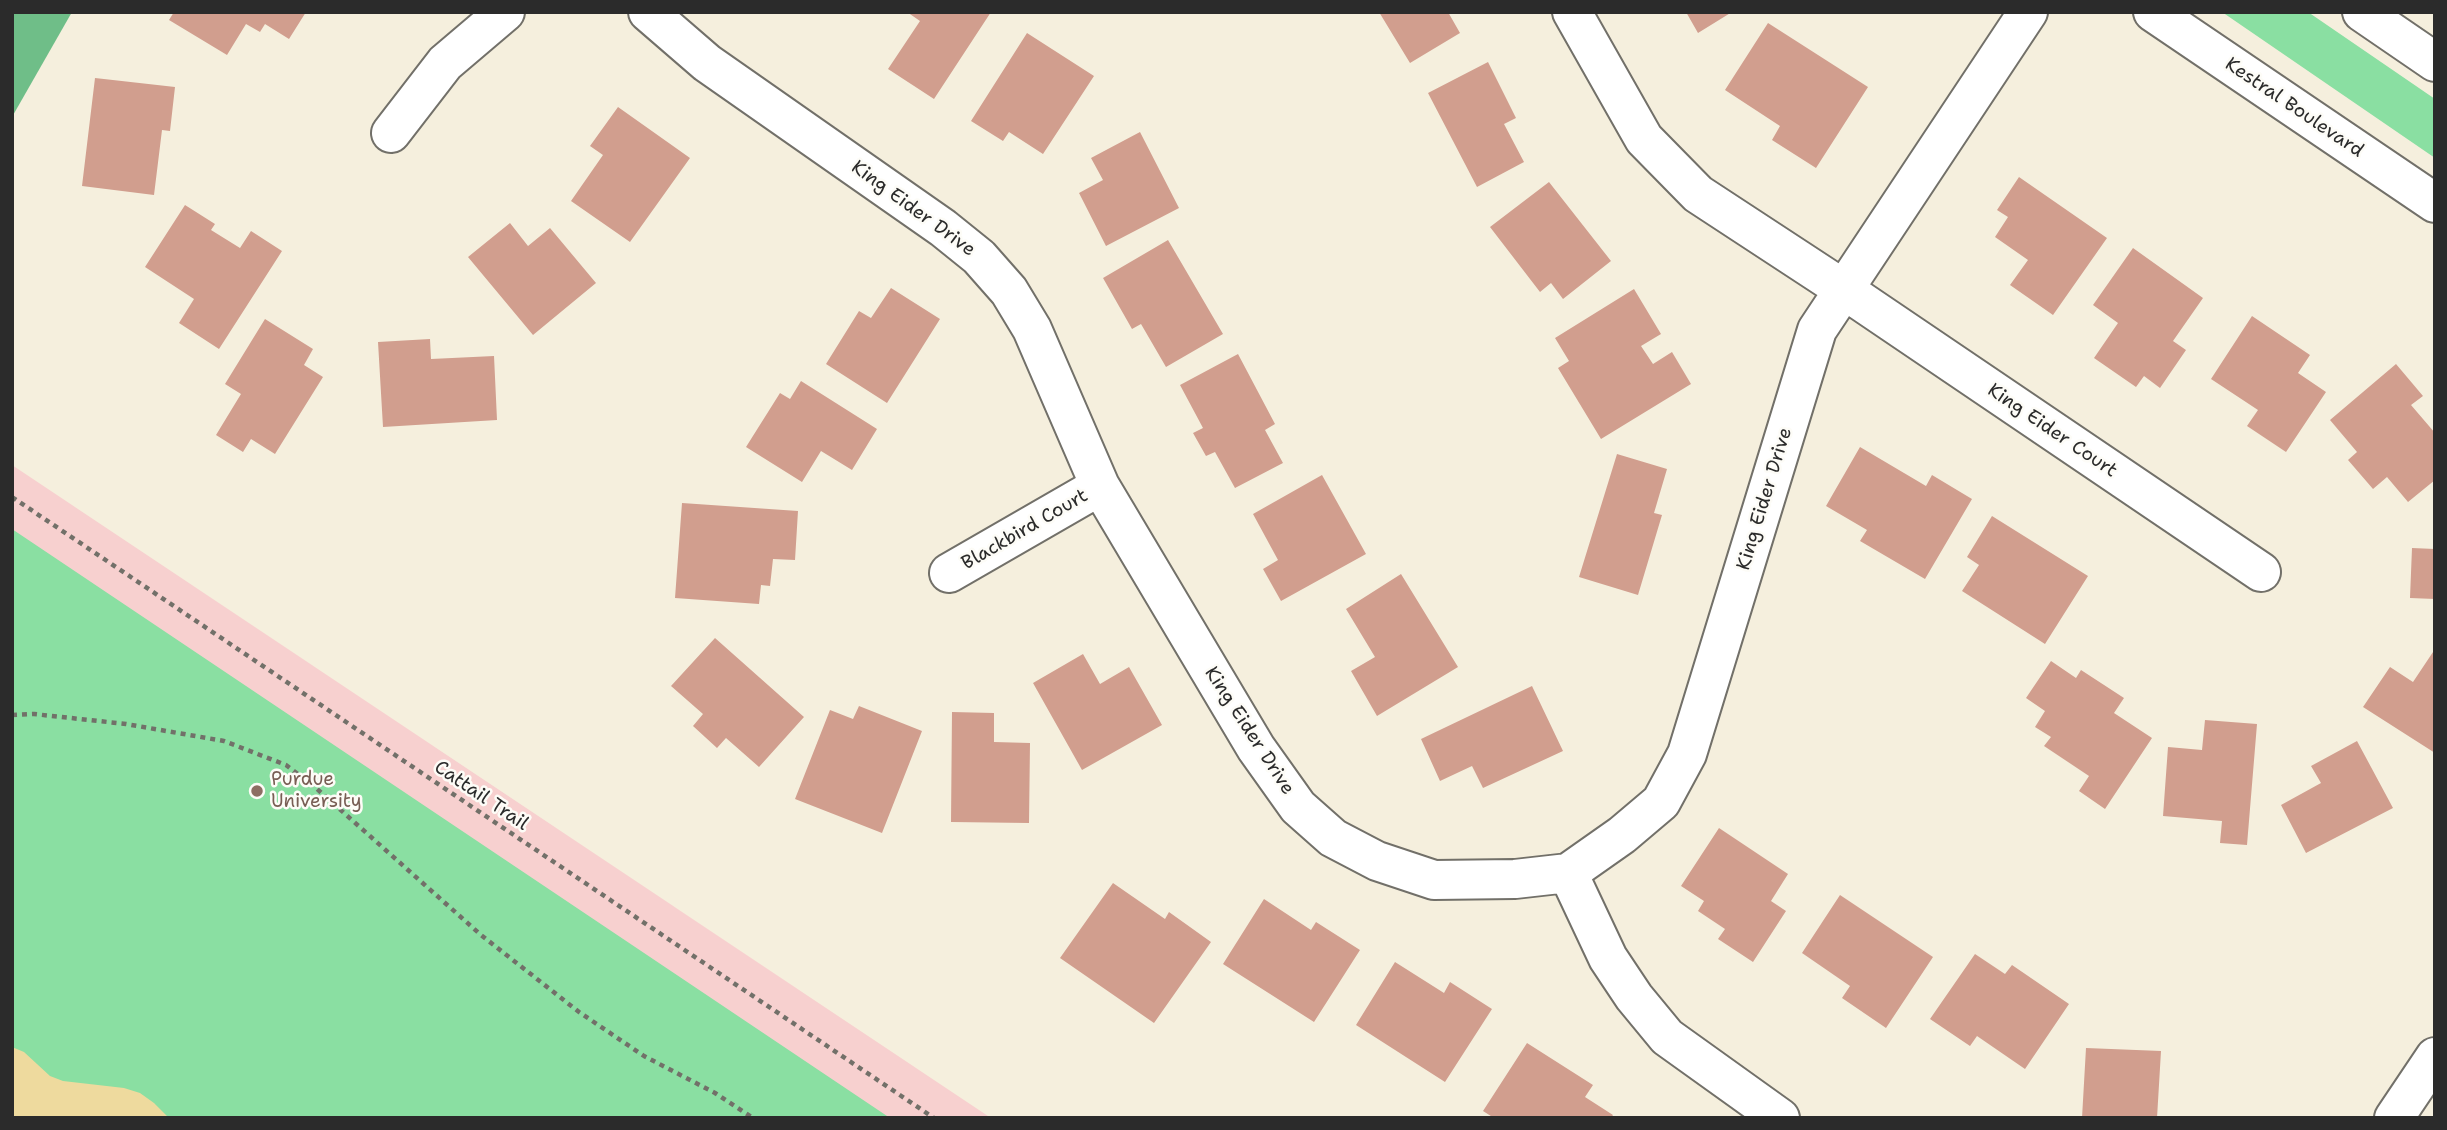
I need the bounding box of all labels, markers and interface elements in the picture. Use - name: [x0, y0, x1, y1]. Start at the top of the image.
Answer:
- street label: Kestral Boulevard: [2220, 53, 2368, 163]
- street label: King Eider Drive: [846, 156, 980, 262]
- street label: King Eider Court: [1983, 379, 2121, 483]
- street label: King Eider Drive: [1732, 425, 1798, 573]
- street label: Blackbird Court: [958, 485, 1092, 575]
- street label: King Eider Drive: [1199, 663, 1299, 799]
- street label: Cattail Trail: [430, 756, 532, 836]
- place label: Purdue University: [271, 769, 362, 813]
- marker: Purdue University: [249, 783, 265, 799]

